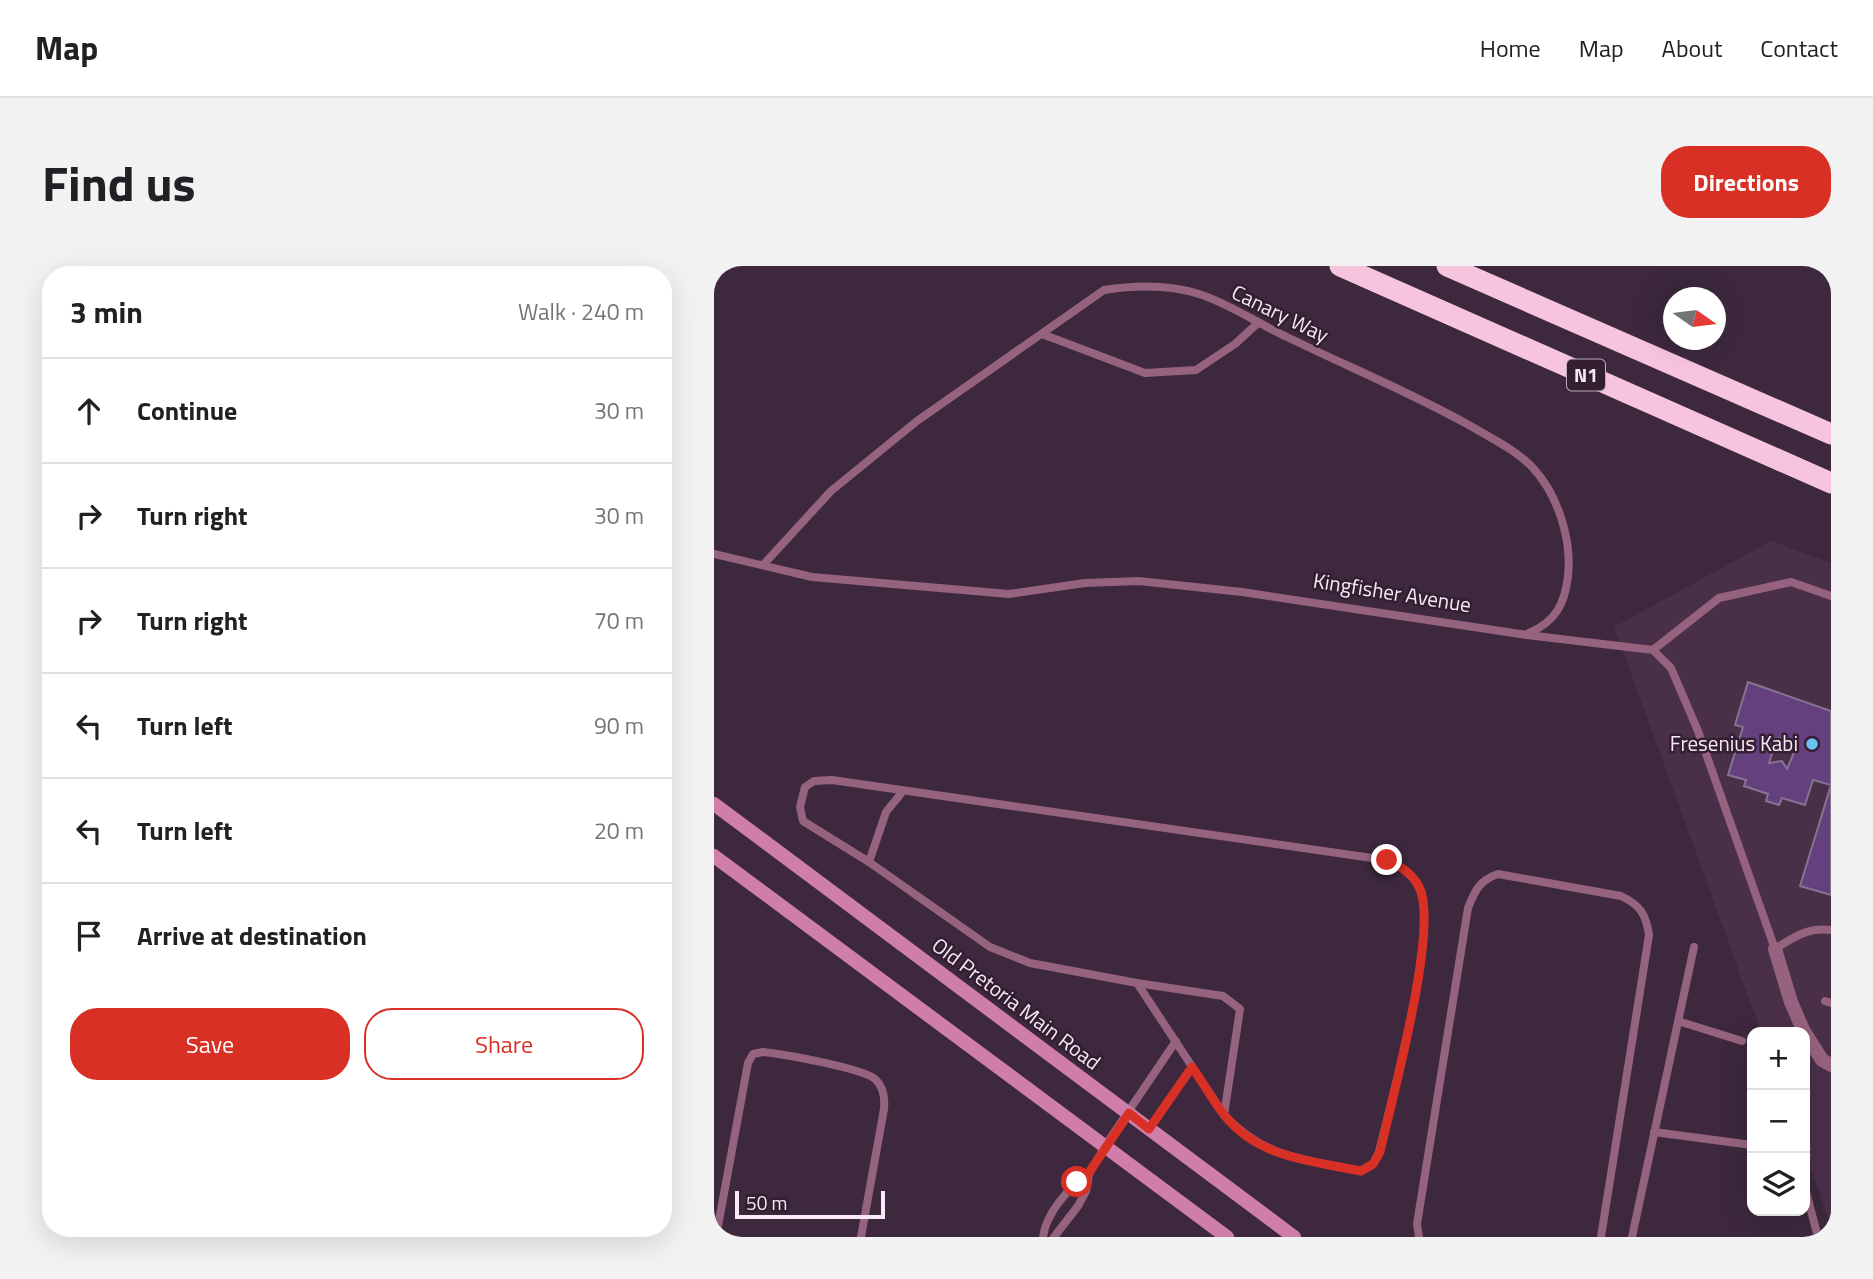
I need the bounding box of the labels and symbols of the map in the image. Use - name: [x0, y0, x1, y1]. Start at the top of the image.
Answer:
- street label: Canary Way: [1226, 276, 1334, 350]
- north arrow: [1663, 287, 1726, 350]
- road number: N1: [1567, 360, 1605, 390]
- street label: Kingfisher Avenue: [1311, 564, 1473, 620]
- place label: Fresenius Kabi: [1670, 727, 1798, 759]
- marker: Fresenius Kabi: [1804, 736, 1820, 752]
- route end: [1371, 844, 1402, 875]
- street label: Old Pretoria Main Road: [925, 929, 1108, 1077]
- route start: [1061, 1166, 1092, 1197]
- scale bar: [735, 1188, 886, 1220]

